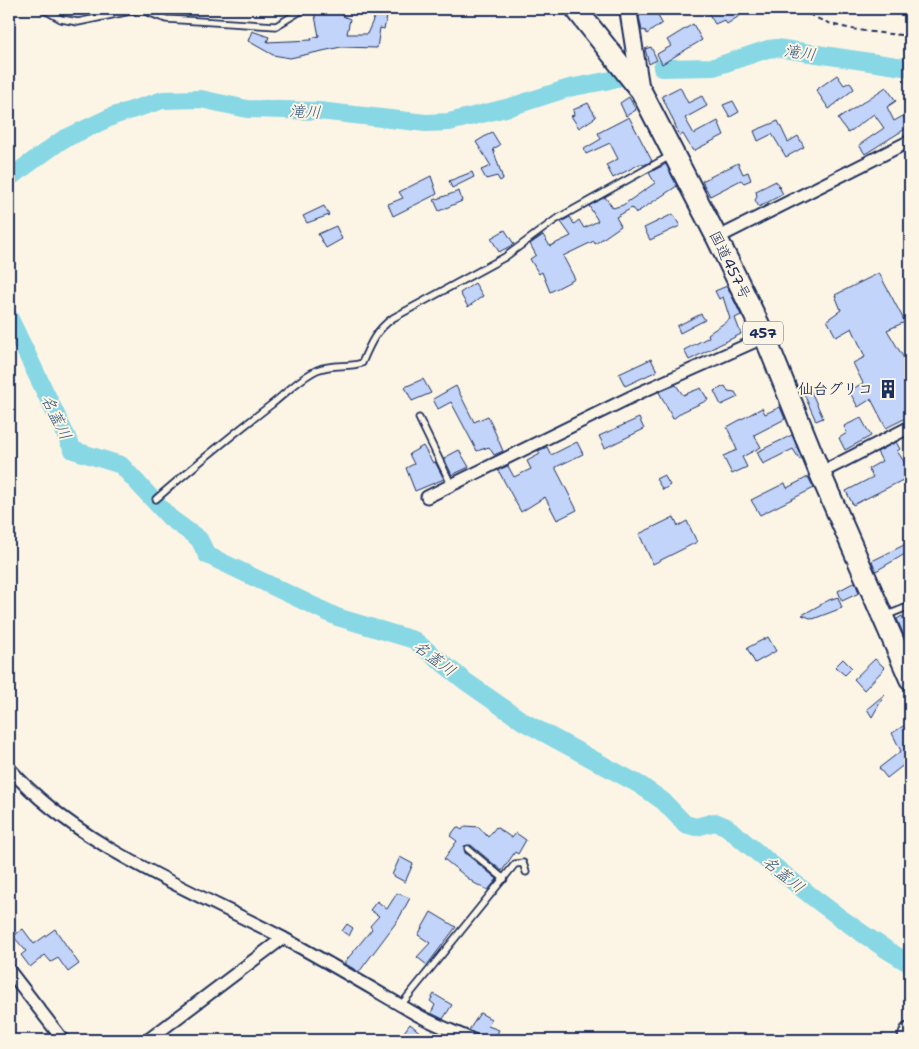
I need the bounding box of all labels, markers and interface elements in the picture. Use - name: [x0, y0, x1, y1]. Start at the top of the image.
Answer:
- water label: 滝川: [783, 40, 817, 65]
- water label: 滝川: [288, 100, 322, 123]
- street label: 国道457号: [705, 227, 755, 303]
- road number: 457: [743, 322, 783, 344]
- building icon: 仙台グリコ: [877, 378, 899, 400]
- place label: 仙台グリコ: [798, 379, 873, 399]
- water label: 名蓋川: [37, 391, 77, 443]
- water label: 名蓋川: [409, 636, 460, 681]
- water label: 名蓋川: [758, 851, 809, 898]

